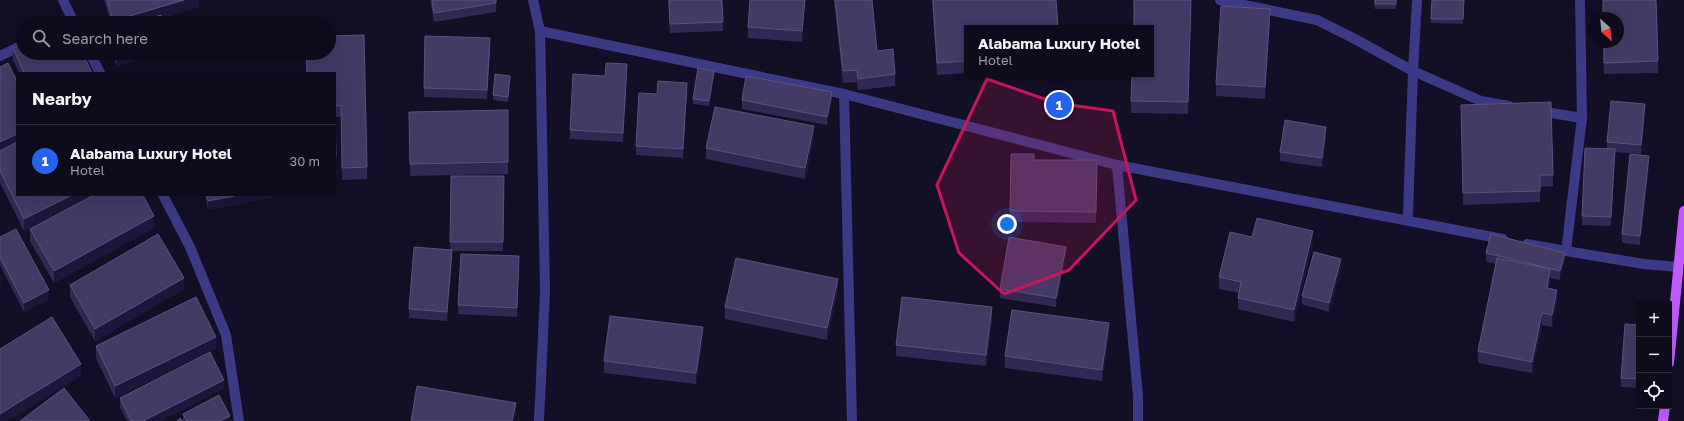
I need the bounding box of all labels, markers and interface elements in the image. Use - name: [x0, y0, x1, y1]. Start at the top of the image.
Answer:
- north arrow: [1588, 12, 1624, 48]
- search box: [16, 16, 336, 60]
- popup: [964, 25, 1154, 77]
- icon: search: [30, 27, 52, 49]
- text: Search here: [62, 29, 148, 47]
- text: Alabama Luxury Hotel: [978, 34, 1140, 52]
- text: Hotel: [978, 52, 1013, 68]
- text: Nearby: [32, 88, 92, 109]
- pin: 1: [1046, 90, 1072, 120]
- text: Alabama Luxury Hotel: [70, 144, 232, 162]
- text: 1: [42, 153, 48, 169]
- text: 30 m: [290, 153, 320, 169]
- text: Hotel: [70, 162, 105, 178]
- your location: [997, 214, 1017, 234]
- map controls: [1636, 301, 1672, 409]
- button: +: [1636, 301, 1672, 337]
- button: −: [1636, 337, 1672, 373]
- button: locate: [1636, 373, 1672, 409]

